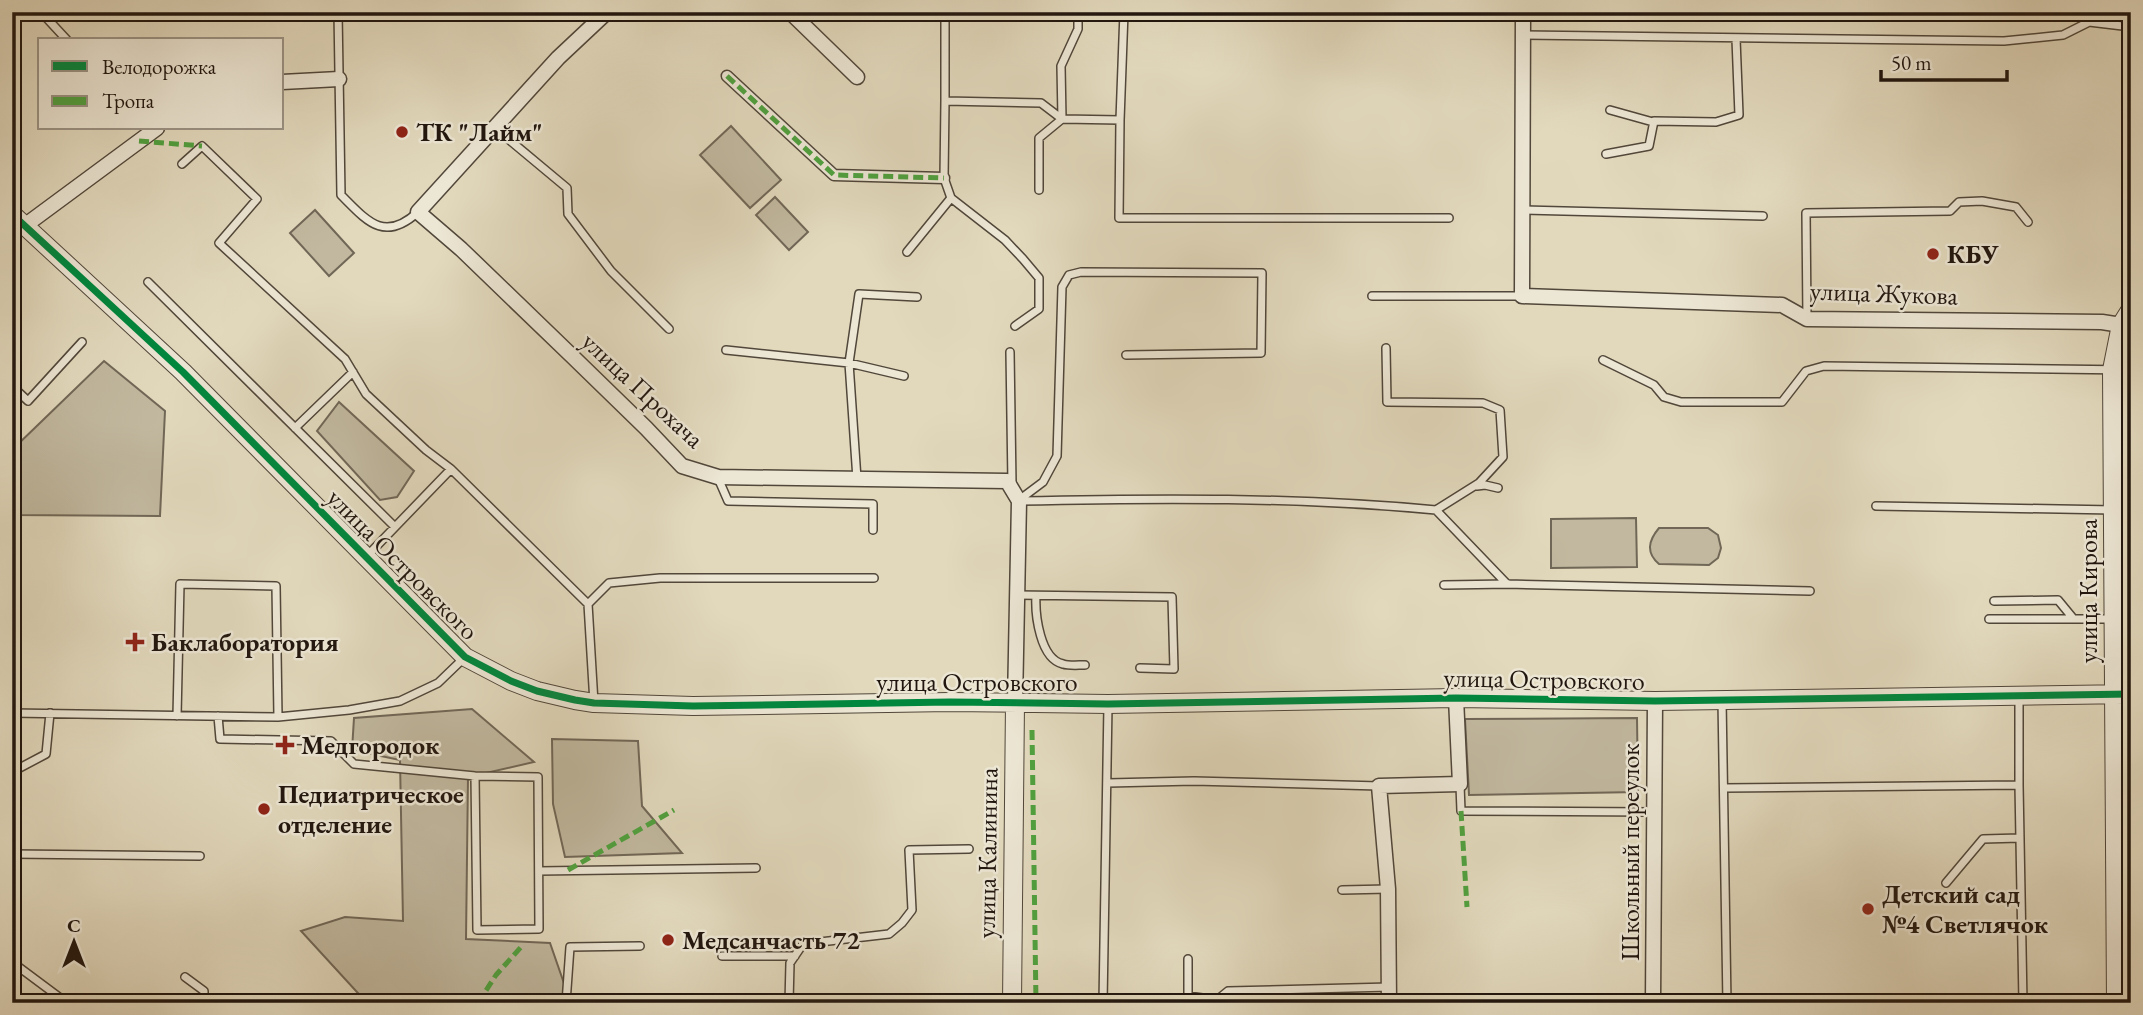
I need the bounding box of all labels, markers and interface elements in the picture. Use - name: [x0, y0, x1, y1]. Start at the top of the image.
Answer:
- legend: [38, 38, 284, 130]
- scale bar: [1881, 38, 2007, 82]
- text: 50 m: [1891, 49, 1932, 76]
- text: Велодорожка: [102, 53, 217, 80]
- text: Тропа: [102, 87, 155, 114]
- place label: ТК "Лайм": [416, 115, 543, 149]
- marker: ТК "Лайм": [394, 124, 410, 140]
- place label: КБУ: [1947, 237, 1999, 271]
- marker: КБУ: [1925, 246, 1941, 262]
- street label: улица Жукова: [1809, 273, 1959, 313]
- street label: улица Прохача: [575, 325, 712, 456]
- street label: улица Островского: [320, 481, 486, 647]
- street label: улица Кирова: [2071, 518, 2105, 663]
- place label: Баклаборатория: [151, 625, 339, 659]
- marker: Баклаборатория: [125, 632, 145, 652]
- street label: улица Островского: [1443, 660, 1645, 698]
- street label: улица Островского: [876, 665, 1078, 699]
- place label: Медгородок: [301, 728, 440, 762]
- marker: Медгородок: [275, 735, 295, 755]
- street label: Школьный переулок: [1613, 743, 1647, 961]
- street label: улица Калинина: [969, 767, 1005, 939]
- place label: Педиатрическое отделение: [278, 777, 464, 841]
- marker: Педиатрическое отделение: [256, 801, 272, 817]
- place label: Детский сад №4 Светлячок: [1882, 877, 2049, 941]
- marker: Детский сад №4 Светлячок: [1860, 901, 1876, 917]
- north arrow: [38, 906, 108, 976]
- text: С: [67, 913, 81, 938]
- place label: Медсанчасть 72: [682, 923, 860, 957]
- marker: Медсанчасть 72: [660, 932, 676, 948]

